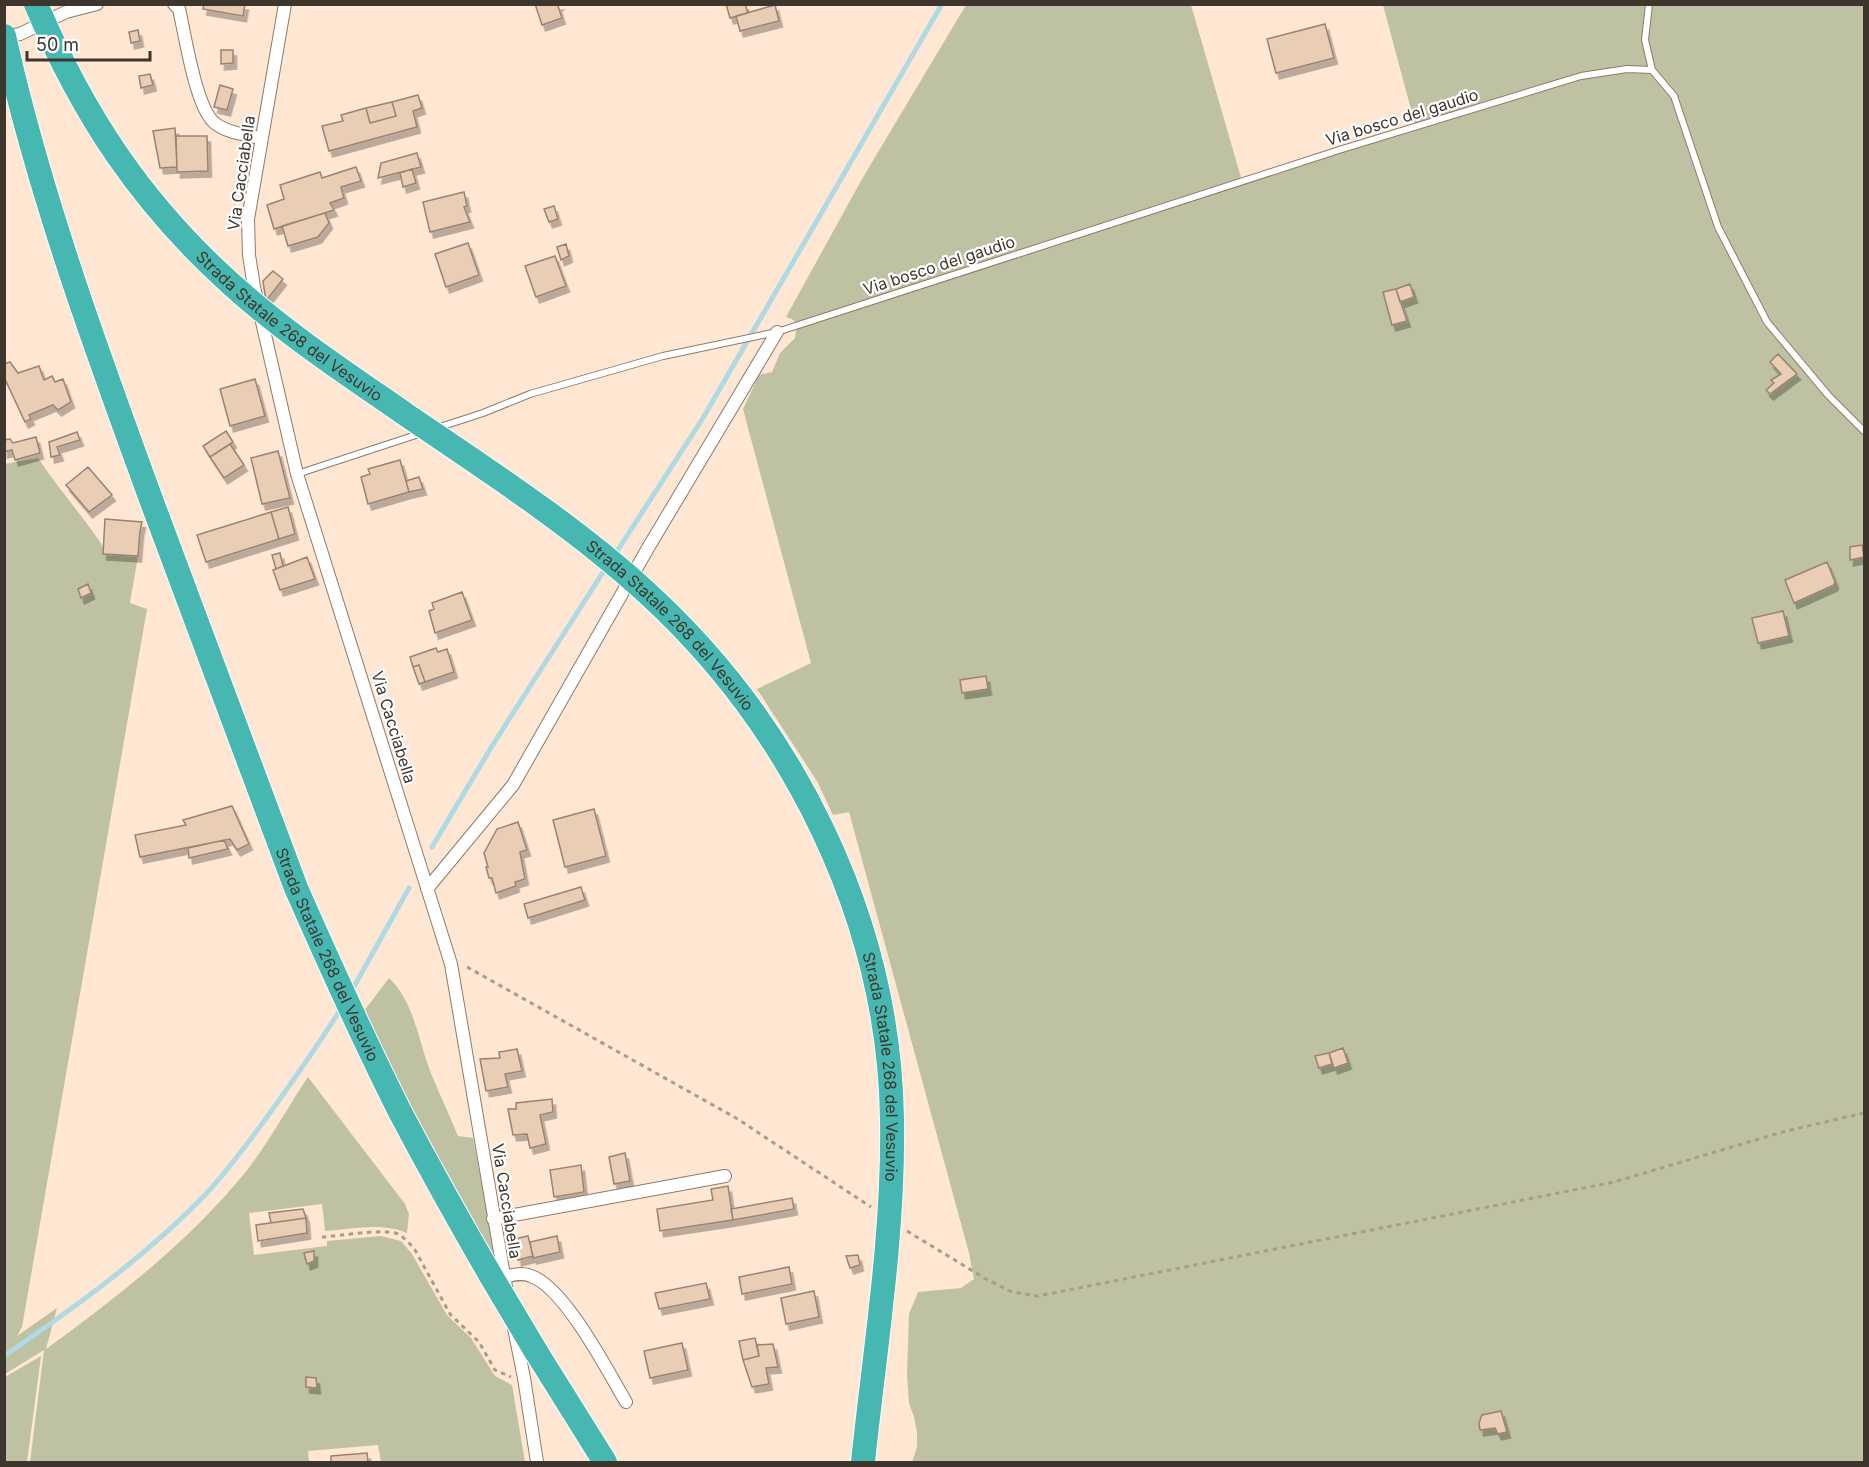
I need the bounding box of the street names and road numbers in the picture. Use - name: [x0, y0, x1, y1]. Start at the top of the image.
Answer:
- street label: Via bosco del gaudio: [1323, 84, 1481, 150]
- street label: Via Cacciabella: [223, 114, 259, 232]
- street label: Via bosco del gaudio: [861, 231, 1017, 299]
- street label: Strada Statale 268 del Vesuvio: [192, 246, 386, 405]
- street label: Strada Statale 268 del Vesuvio: [582, 536, 758, 714]
- street label: Via Cacciabella: [367, 669, 421, 785]
- street label: Strada Statale 268 del Vesuvio: [272, 845, 384, 1065]
- street label: Strada Statale 268 del Vesuvio: [858, 950, 902, 1182]
- street label: Via Cacciabella: [488, 1142, 526, 1260]

